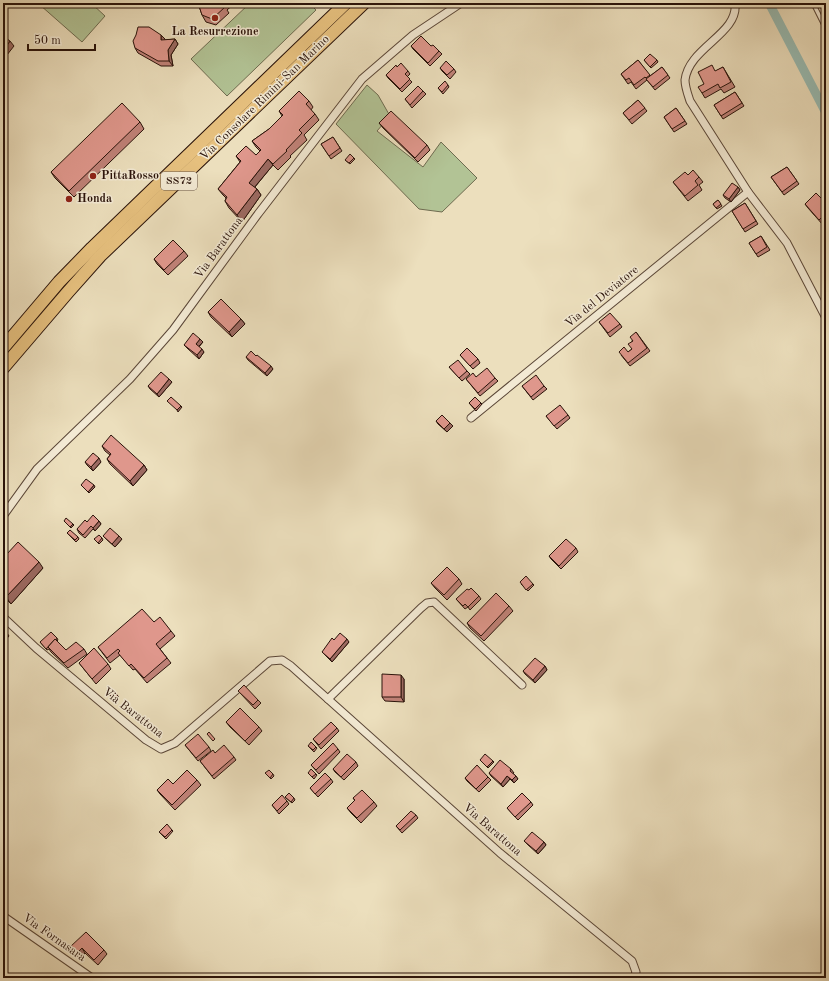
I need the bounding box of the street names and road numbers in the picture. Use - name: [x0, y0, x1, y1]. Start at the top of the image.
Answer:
- street label: Via Consolare Rimini-San Marino: [198, 33, 332, 163]
- road number: SS72: [161, 172, 197, 190]
- street label: Via Barattona: [193, 215, 245, 281]
- street label: Via del Deviatore: [563, 264, 641, 330]
- street label: Via Barattona: [101, 686, 166, 740]
- street label: Via Barattona: [460, 801, 524, 859]
- street label: Via Fornasara: [20, 912, 88, 964]

